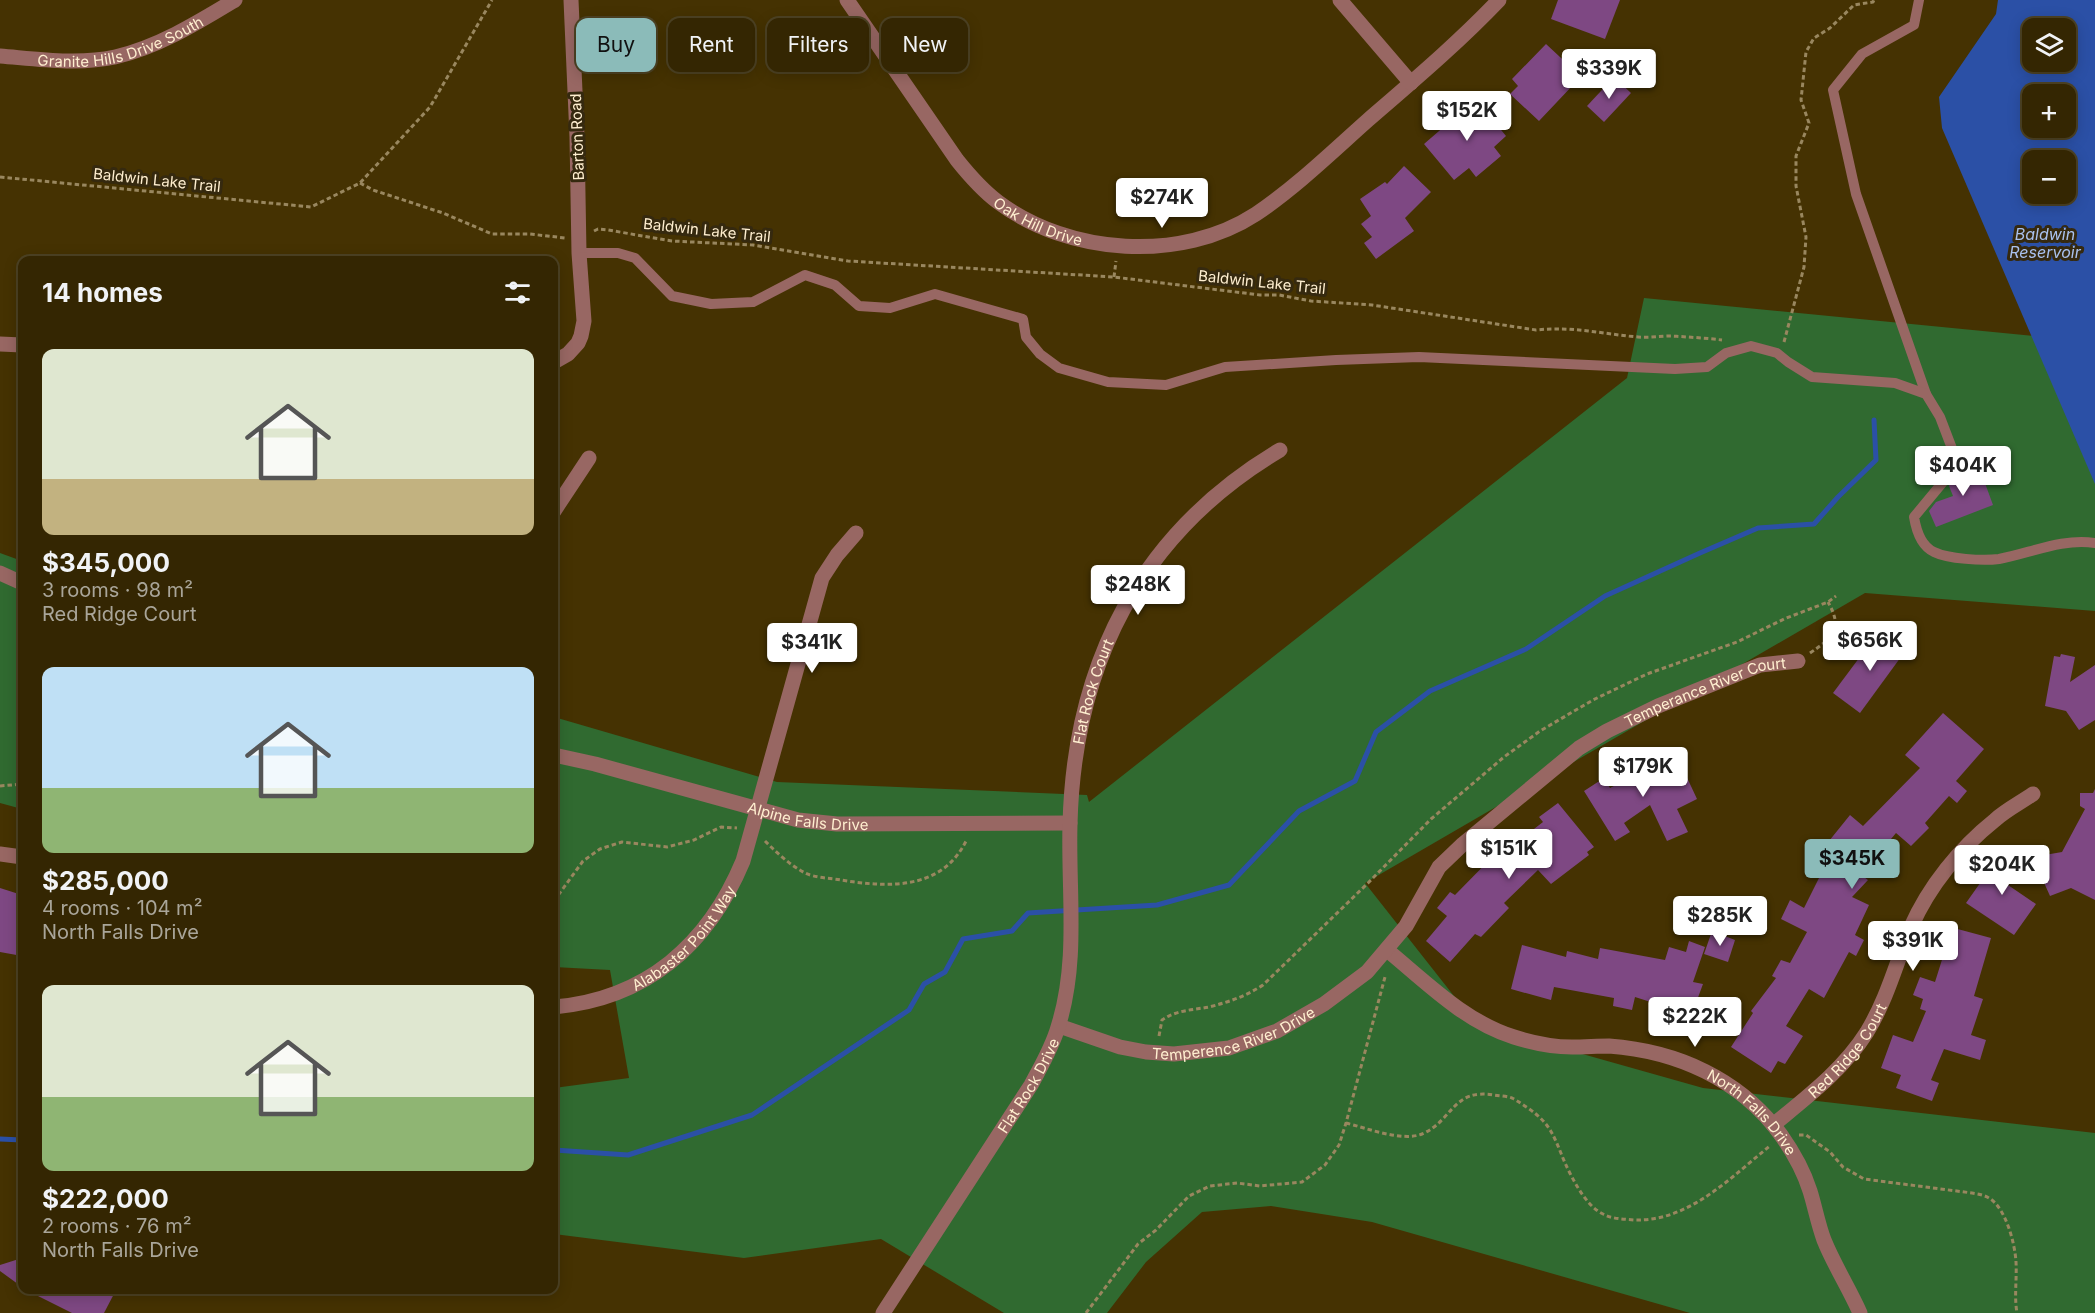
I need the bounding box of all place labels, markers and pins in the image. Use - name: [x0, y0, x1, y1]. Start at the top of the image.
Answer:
- pin: $339K: [1567, 49, 1651, 100]
- pin: $152K: [1425, 91, 1509, 142]
- pin: $274K: [1120, 178, 1204, 229]
- pin: $404K: [1921, 446, 2005, 497]
- pin: $248K: [1096, 565, 1180, 616]
- pin: $656K: [1828, 621, 1912, 672]
- pin: $341K: [770, 623, 854, 674]
- pin: $179K: [1601, 747, 1685, 798]
- pin: $151K: [1467, 829, 1551, 880]
- pin: $345K: [1810, 839, 1894, 890]
- pin: $204K: [1960, 845, 2044, 896]
- pin: $285K: [1678, 896, 1762, 947]
- pin: $391K: [1871, 921, 1955, 972]
- pin: $222K: [1653, 997, 1737, 1048]

